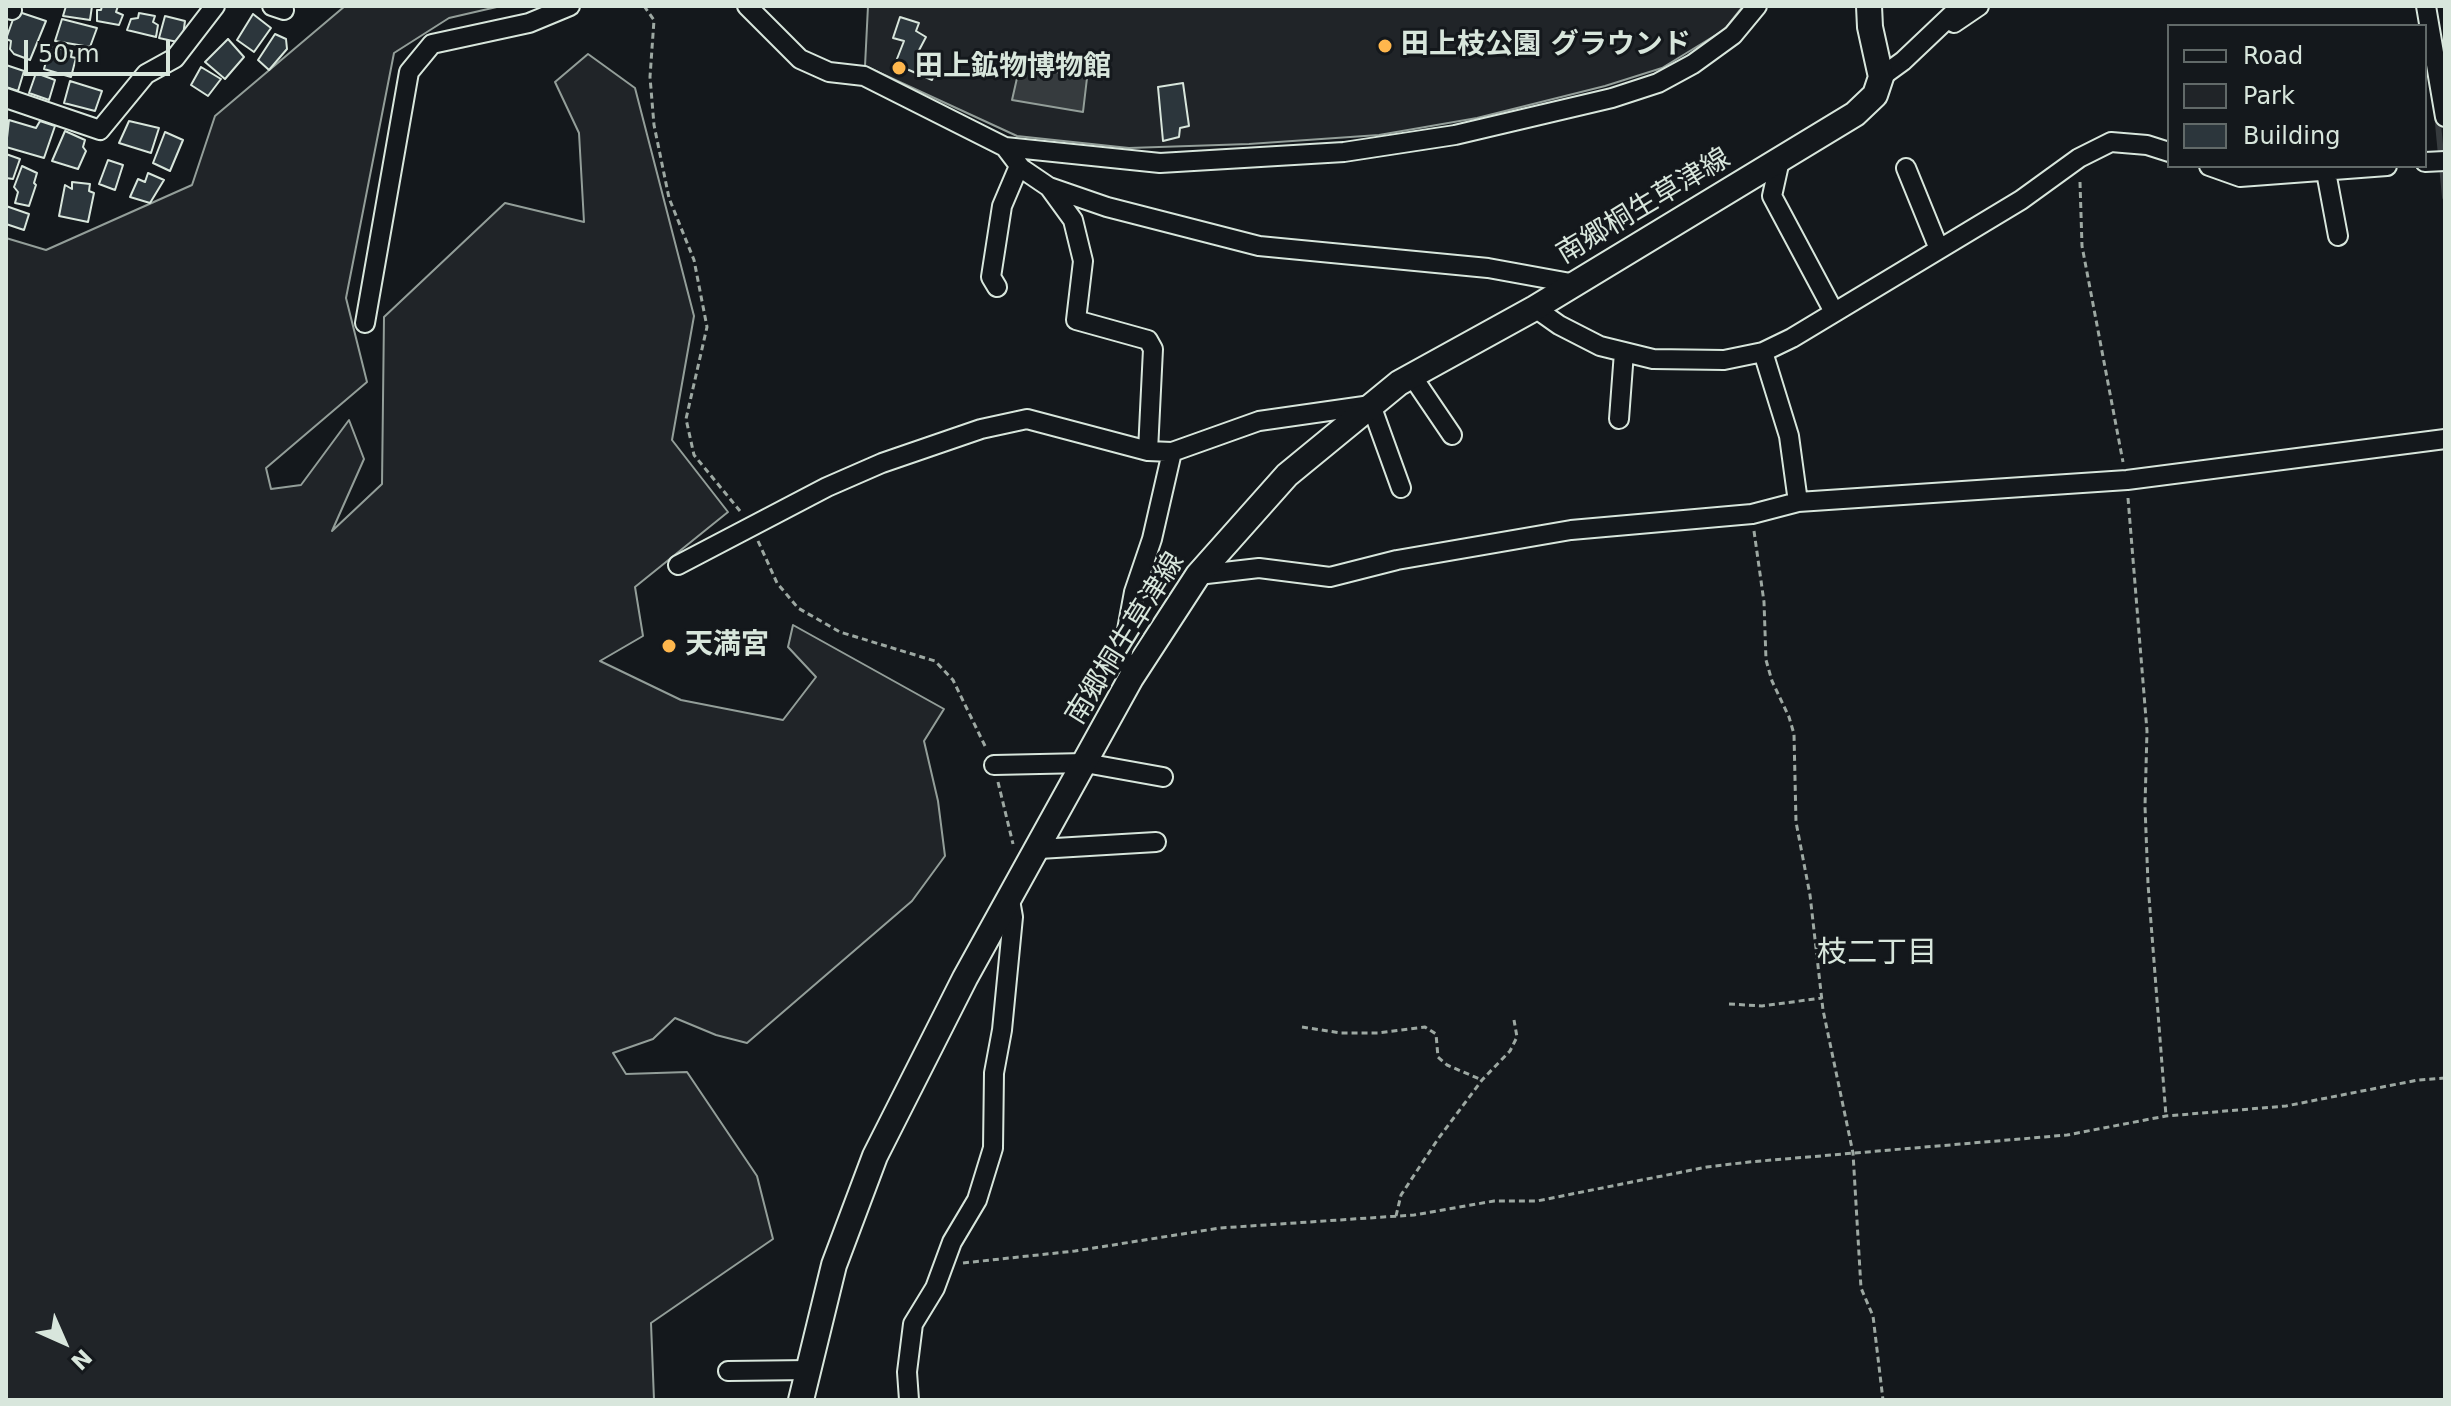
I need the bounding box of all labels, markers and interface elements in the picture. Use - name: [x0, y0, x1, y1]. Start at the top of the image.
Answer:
- scale bar: [28, 24, 174, 74]
- legend: [2167, 24, 2427, 168]
- place label: 田上枝公園 グラウンド: [1401, 29, 1691, 63]
- marker: 田上枝公園 グラウンド: [1376, 37, 1394, 55]
- text: 50 m: [38, 40, 100, 68]
- text: Road: [2243, 42, 2303, 70]
- place label: 田上鉱物博物館: [915, 51, 1111, 85]
- marker: 田上鉱物博物館: [890, 59, 908, 77]
- text: Park: [2243, 82, 2295, 110]
- text: Building: [2243, 122, 2340, 150]
- street label: 南郷桐生草津線: [1551, 142, 1737, 272]
- street label: 南郷桐生草津線: [1060, 547, 1192, 731]
- place label: 天満宮: [685, 629, 769, 663]
- marker: 天満宮: [660, 637, 678, 655]
- district label: 枝二丁目: [1817, 936, 1937, 972]
- north arrow: [24, 1302, 104, 1382]
- text: N: [66, 1344, 97, 1375]

